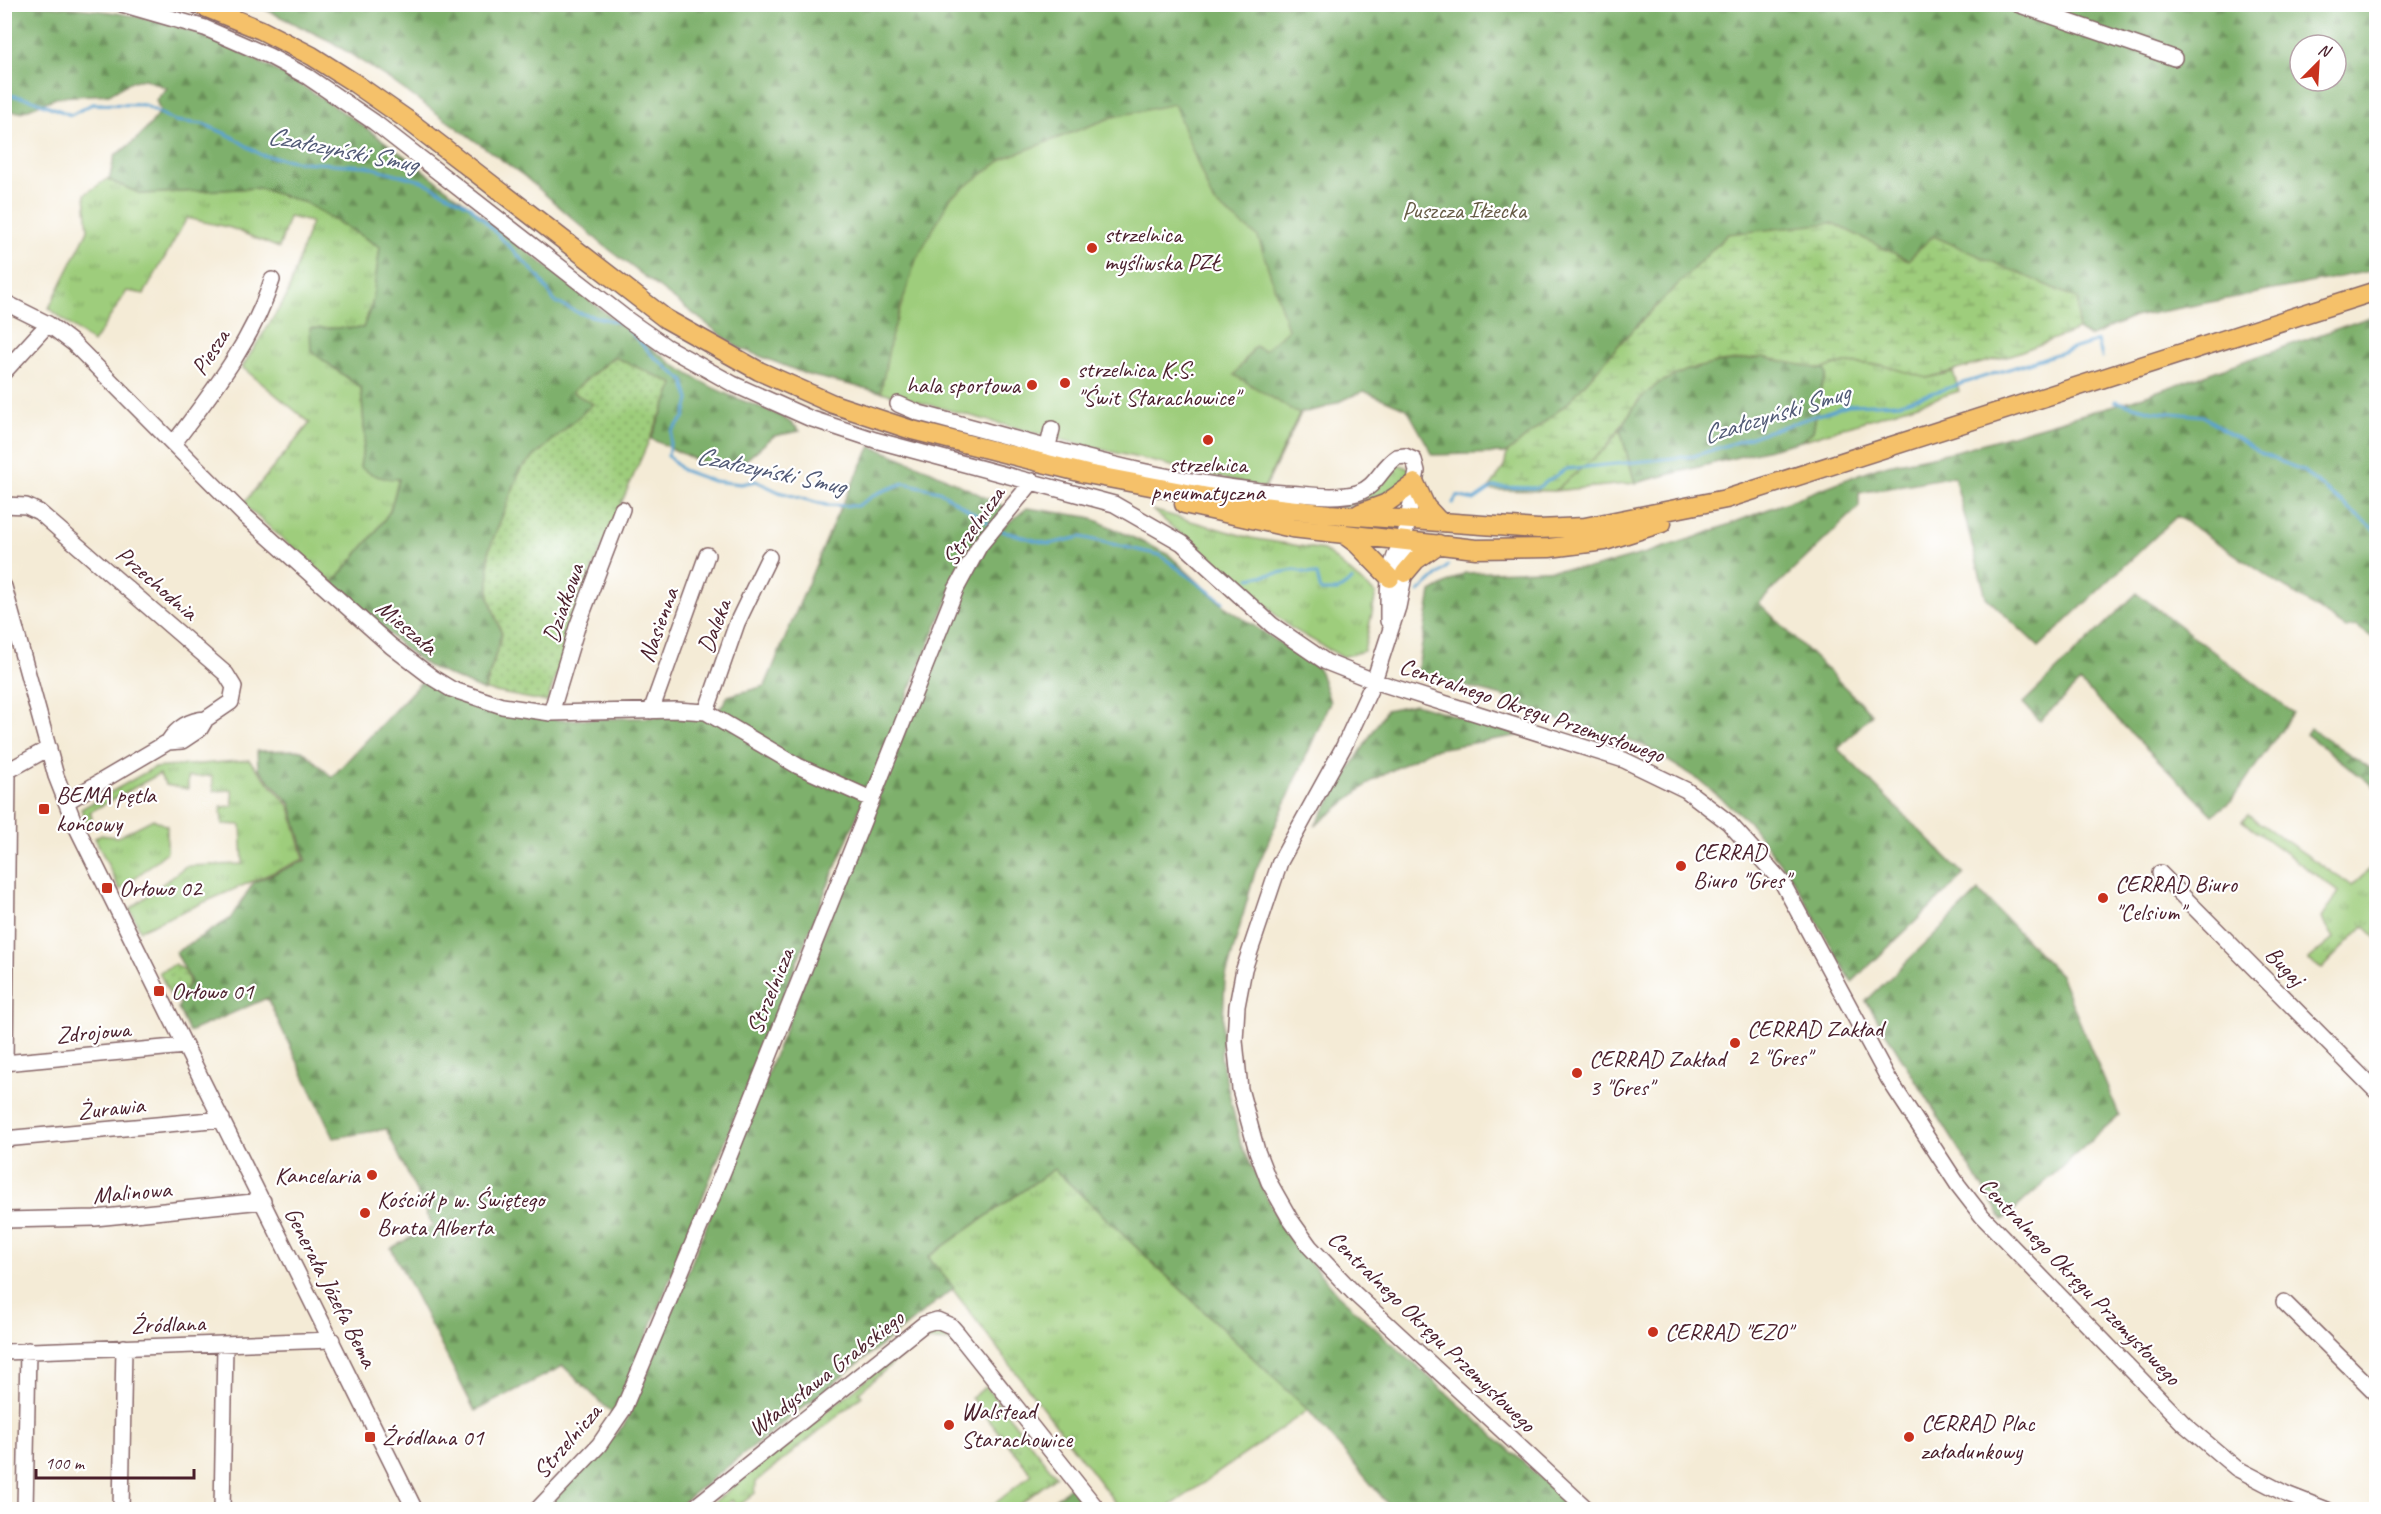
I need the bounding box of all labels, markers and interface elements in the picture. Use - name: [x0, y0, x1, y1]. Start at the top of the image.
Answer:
- north arrow: [2288, 33, 2348, 93]
- text: N: [2315, 39, 2335, 63]
- water label: Czałczyński Smug: [265, 119, 424, 181]
- park label: Puszcza Iłżecka: [1402, 195, 1527, 225]
- place label: strzelnica myśliwska PZŁ: [1104, 219, 1222, 277]
- marker: strzelnica myśliwska PZŁ: [1085, 241, 1099, 255]
- street label: Piesza: [184, 321, 237, 381]
- place label: strzelnica K.S. "Świt Starachowice": [1077, 354, 1245, 412]
- place label: hala sportowa: [906, 370, 1021, 400]
- water label: Czałczyński Smug: [1699, 374, 1857, 451]
- marker: strzelnica K.S. "Świt Starachowice": [1058, 376, 1072, 390]
- marker: hala sportowa: [1025, 378, 1039, 392]
- marker: strzelnica pneumatyczna: [1201, 433, 1215, 447]
- water label: Czałczyński Smug: [693, 439, 852, 503]
- place label: strzelnica pneumatyczna: [1151, 449, 1266, 507]
- street label: Strzelnicza: [935, 479, 1012, 571]
- street label: Przechodnia: [110, 539, 205, 628]
- street label: Działkowa: [536, 558, 591, 646]
- street label: Nasienna: [631, 582, 686, 667]
- street label: Mieszała: [370, 593, 445, 662]
- street label: Daleka: [690, 593, 739, 657]
- street label: Centralnego Okręgu Przemysłowego: [1396, 651, 1670, 770]
- place label: BEMA pętla końcowy: [56, 780, 157, 838]
- marker: BEMA pętla końcowy: [37, 802, 51, 816]
- place label: CERRAD Biuro "Gres": [1693, 837, 1795, 895]
- marker: CERRAD Biuro "Gres": [1674, 859, 1688, 873]
- place label: CERRAD Biuro "Celsium": [2115, 869, 2238, 927]
- place label: Orłowo 02: [119, 873, 204, 903]
- marker: Orłowo 02: [100, 881, 114, 895]
- marker: CERRAD Biuro "Celsium": [2096, 891, 2110, 905]
- street label: Bugaj: [2259, 940, 2313, 995]
- street label: Strzelnicza: [739, 942, 802, 1038]
- place label: Orłowo 01: [171, 976, 255, 1006]
- marker: Orłowo 01: [152, 984, 166, 998]
- street label: Zdrojowa: [55, 1014, 133, 1050]
- place label: CERRAD Zakład 2 "Gres": [1747, 1014, 1887, 1072]
- marker: CERRAD Zakład 2 "Gres": [1728, 1036, 1742, 1050]
- place label: CERRAD Zakład 3 "Gres": [1589, 1044, 1729, 1102]
- marker: CERRAD Zakład 3 "Gres": [1570, 1066, 1584, 1080]
- street label: Żurawia: [76, 1089, 147, 1126]
- place label: Kancelaria: [275, 1160, 361, 1190]
- marker: Kancelaria: [365, 1168, 379, 1182]
- street label: Centralnego Okręgu Przemysłowego: [1973, 1171, 2188, 1392]
- street label: Malinowa: [92, 1174, 174, 1210]
- place label: Kościół p w. Świętego Brata Alberta: [377, 1184, 547, 1242]
- street label: Generała Józefa Bema: [278, 1202, 385, 1374]
- marker: Kościół p w. Świętego Brata Alberta: [358, 1206, 372, 1220]
- street label: Centralnego Okręgu Przemysłowego: [1322, 1224, 1543, 1439]
- street label: Władysława Grabskiego: [742, 1302, 911, 1443]
- street label: Źródlana: [130, 1308, 207, 1340]
- place label: CERRAD "EZO": [1665, 1317, 1797, 1347]
- marker: CERRAD "EZO": [1646, 1325, 1660, 1339]
- street label: Strzelnicza: [526, 1396, 609, 1485]
- place label: Walstead Starachowice: [961, 1396, 1074, 1454]
- place label: CERRAD Plac załadunkowy: [1921, 1408, 2036, 1466]
- marker: Walstead Starachowice: [942, 1418, 956, 1432]
- place label: Źródlana 01: [382, 1422, 485, 1452]
- marker: Źródlana 01: [363, 1430, 377, 1444]
- marker: CERRAD Plac załadunkowy: [1902, 1430, 1916, 1444]
- scale bar: [36, 1442, 194, 1480]
- text: 100 m: [45, 1452, 86, 1474]

